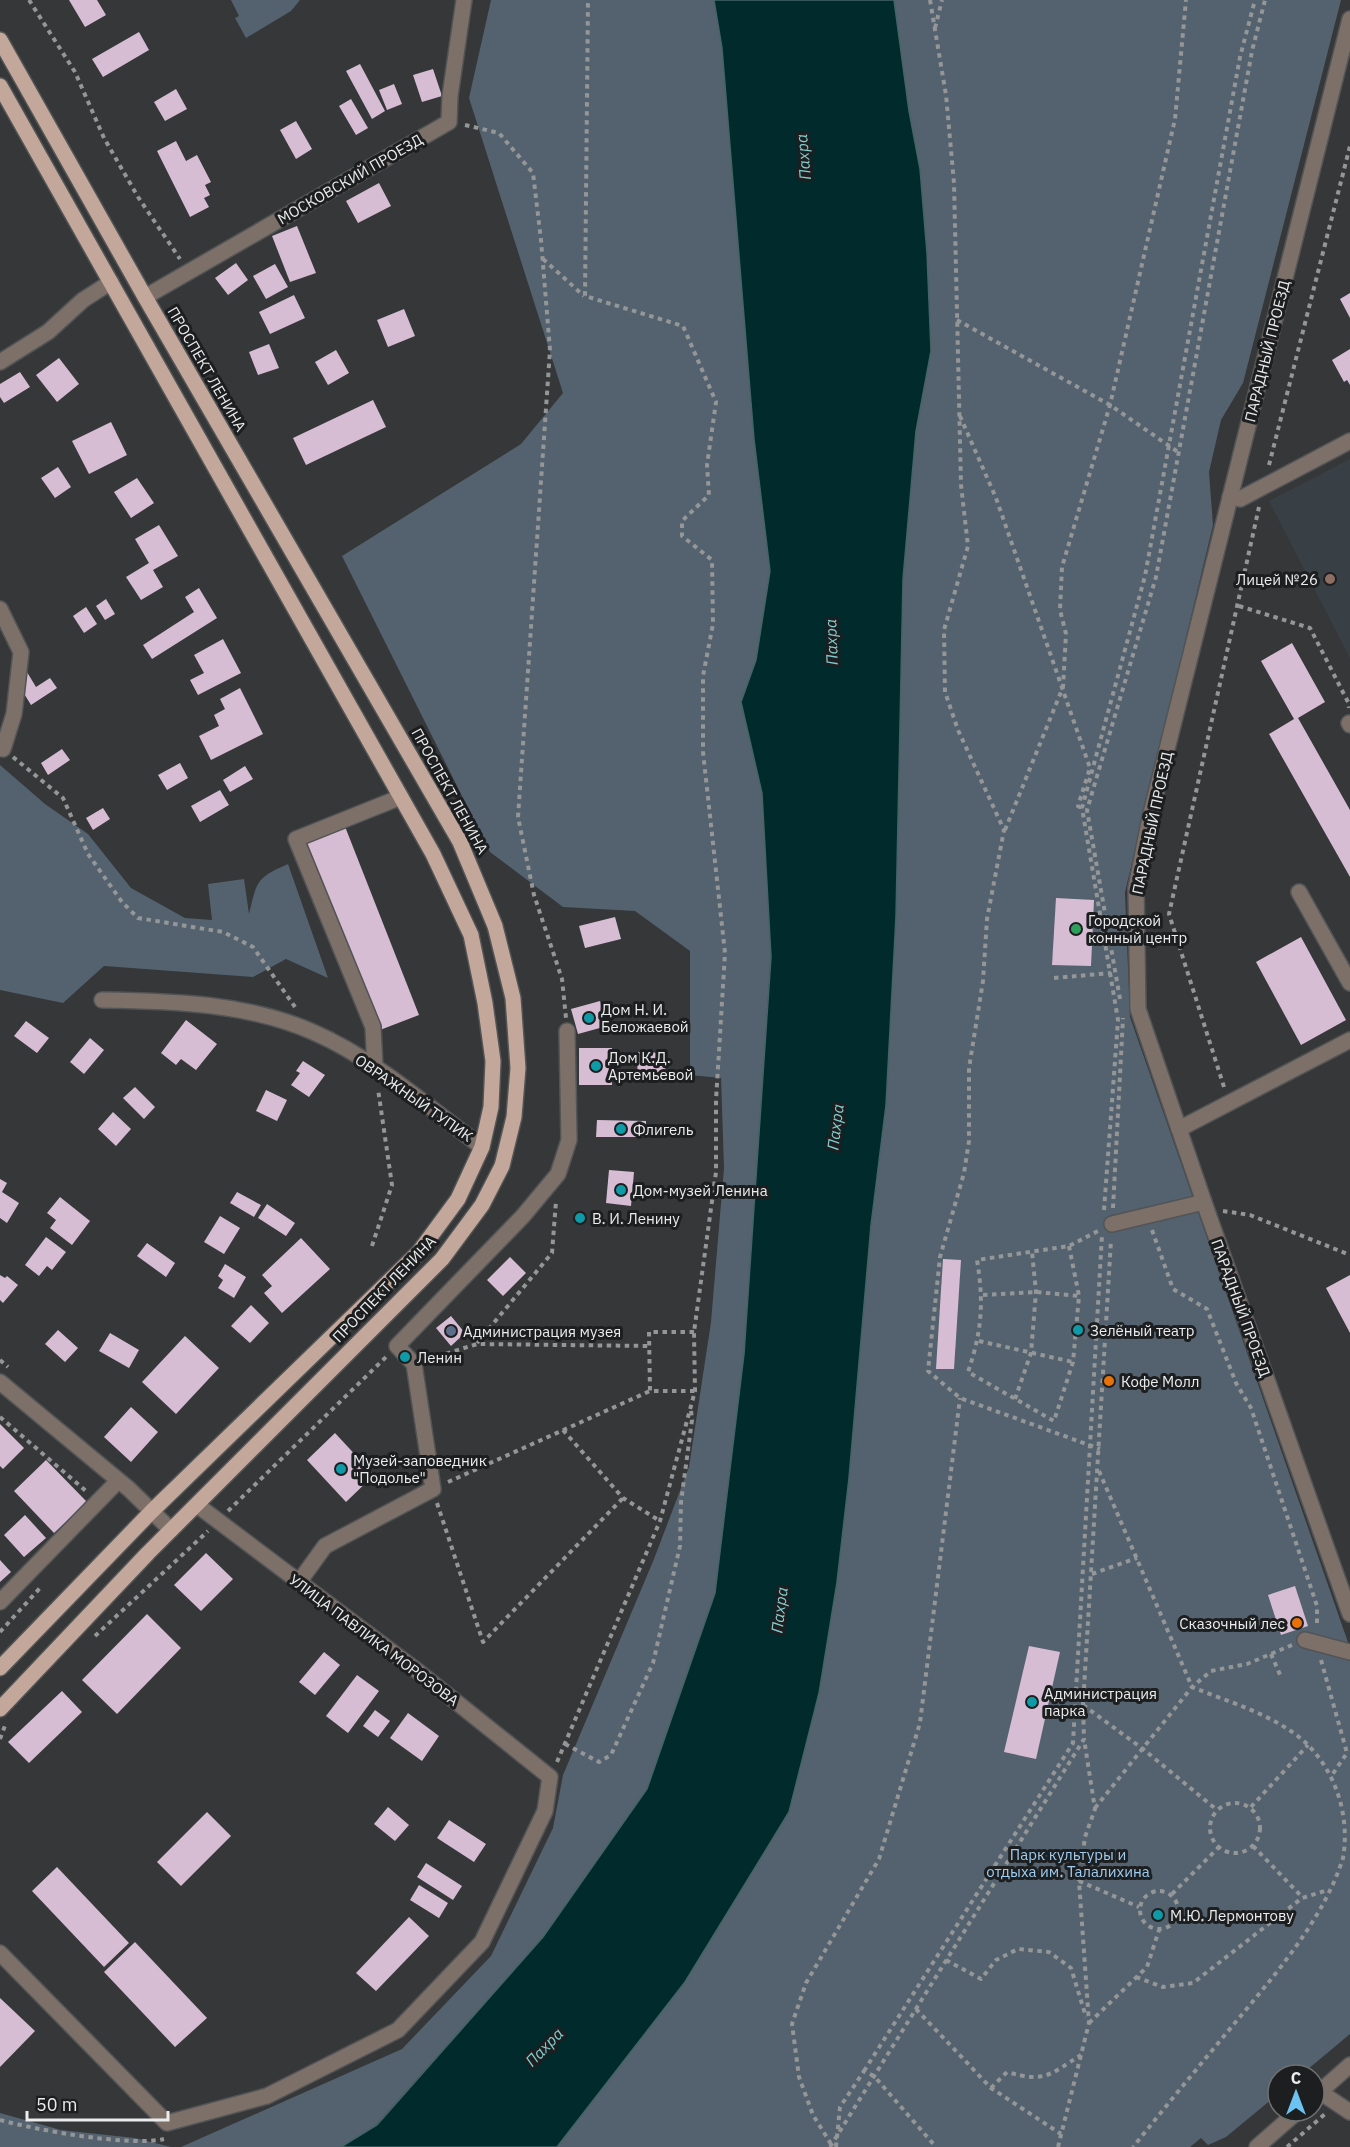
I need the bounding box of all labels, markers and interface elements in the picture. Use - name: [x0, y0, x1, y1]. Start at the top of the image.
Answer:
- street label: МОСКОВСКИЙ ПРОЕЗД: [274, 130, 426, 228]
- water label: Пахра: [791, 133, 815, 181]
- street label: ПАРАДНЫЙ ПРОЕЗД: [1240, 278, 1294, 424]
- street label: ПРОСПЕКТ ЛЕНИНА: [164, 303, 251, 435]
- place label: Лицей №26: [1236, 570, 1318, 589]
- marker: Лицей №26: [1323, 572, 1337, 586]
- water label: Пахра: [820, 618, 842, 666]
- street label: ПРОСПЕКТ ЛЕНИНА: [408, 725, 493, 858]
- street label: ПАРАДНЫЙ ПРОЕЗД: [1128, 750, 1176, 896]
- place label: Городской конный центр: [1088, 911, 1187, 947]
- marker: Городской конный центр: [1069, 922, 1083, 936]
- place label: Дом Н. И. Беложаевой: [601, 1000, 689, 1036]
- marker: Дом Н. И. Беложаевой: [582, 1011, 596, 1025]
- place label: Дом К.Д. Артемьевой: [608, 1048, 693, 1084]
- street label: ОВРАЖНЫЙ ТУПИК: [351, 1050, 477, 1146]
- marker: Дом К.Д. Артемьевой: [589, 1059, 603, 1073]
- water label: Пахра: [822, 1103, 848, 1151]
- place label: Флигель: [633, 1120, 694, 1139]
- marker: Флигель: [614, 1122, 628, 1136]
- place label: Дом-музей Ленина: [633, 1181, 768, 1200]
- marker: Дом-музей Ленина: [614, 1183, 628, 1197]
- place label: В. И. Ленину: [592, 1209, 680, 1228]
- marker: В. И. Ленину: [573, 1211, 587, 1225]
- street label: ПРОСПЕКТ ЛЕНИНА: [328, 1231, 440, 1346]
- street label: ПАРАДНЫЙ ПРОЕЗД: [1207, 1236, 1275, 1380]
- place label: Зелёный театр: [1090, 1321, 1195, 1340]
- place label: Администрация музея: [463, 1322, 621, 1341]
- marker: Зелёный театр: [1071, 1323, 1085, 1337]
- marker: Администрация музея: [444, 1324, 458, 1338]
- place label: Ленин: [417, 1348, 462, 1367]
- marker: Ленин: [398, 1350, 412, 1364]
- place label: Кофе Молл: [1121, 1372, 1200, 1391]
- marker: Кофе Молл: [1102, 1374, 1116, 1388]
- place label: Музей-заповедник "Подолье": [353, 1451, 487, 1487]
- marker: Музей-заповедник "Подолье": [334, 1462, 348, 1476]
- street label: УЛИЦА ПАВЛИКА МОРОЗОВА: [285, 1570, 463, 1710]
- water label: Пахра: [766, 1586, 792, 1634]
- place label: Сказочный лес: [1179, 1614, 1285, 1633]
- marker: Сказочный лес: [1290, 1616, 1304, 1630]
- place label: Администрация парка: [1044, 1684, 1157, 1720]
- marker: Администрация парка: [1025, 1695, 1039, 1709]
- park label: Парк культуры и отдыха им. Талалихина: [986, 1845, 1150, 1881]
- place label: М.Ю. Лермонтову: [1170, 1906, 1294, 1925]
- marker: М.Ю. Лермонтову: [1151, 1908, 1165, 1922]
- water label: Пахра: [521, 2023, 567, 2071]
- north arrow: [1266, 2063, 1326, 2123]
- text: С: [1291, 2068, 1301, 2088]
- scale bar: [27, 2084, 168, 2122]
- text: 50 m: [36, 2093, 78, 2116]

